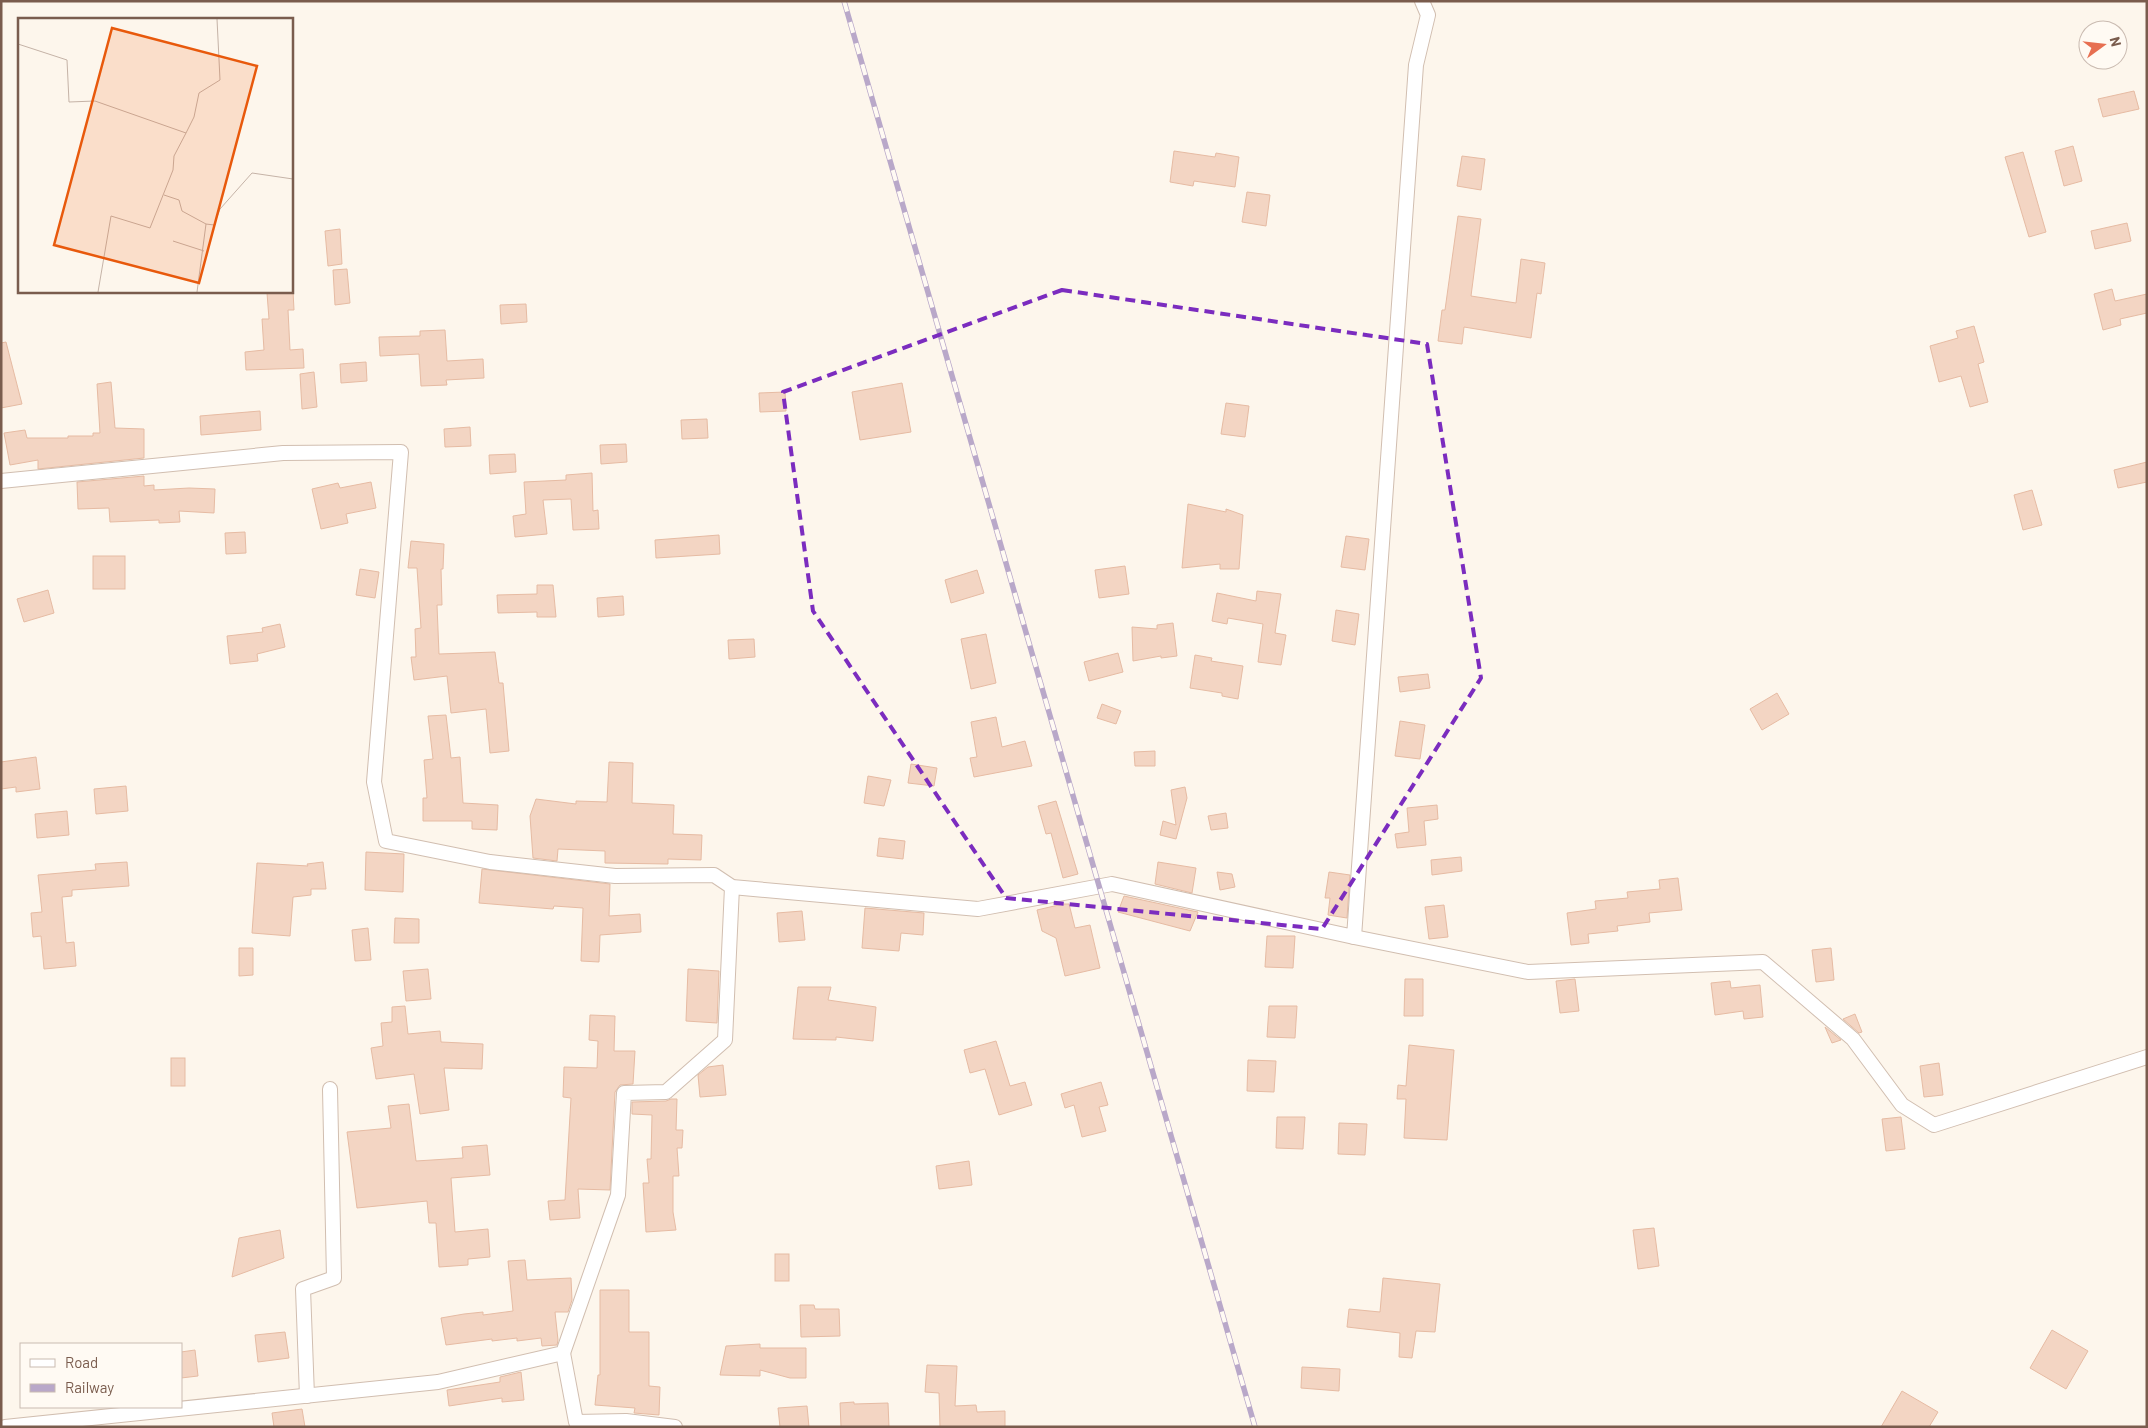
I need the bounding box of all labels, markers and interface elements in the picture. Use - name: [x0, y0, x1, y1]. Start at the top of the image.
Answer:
- inset map: [18, 18, 292, 292]
- north arrow: [2078, 20, 2128, 70]
- text: N: [2107, 35, 2125, 48]
- legend: [20, 1343, 182, 1408]
- text: Road: [65, 1353, 98, 1371]
- text: Railway: [65, 1378, 114, 1396]

